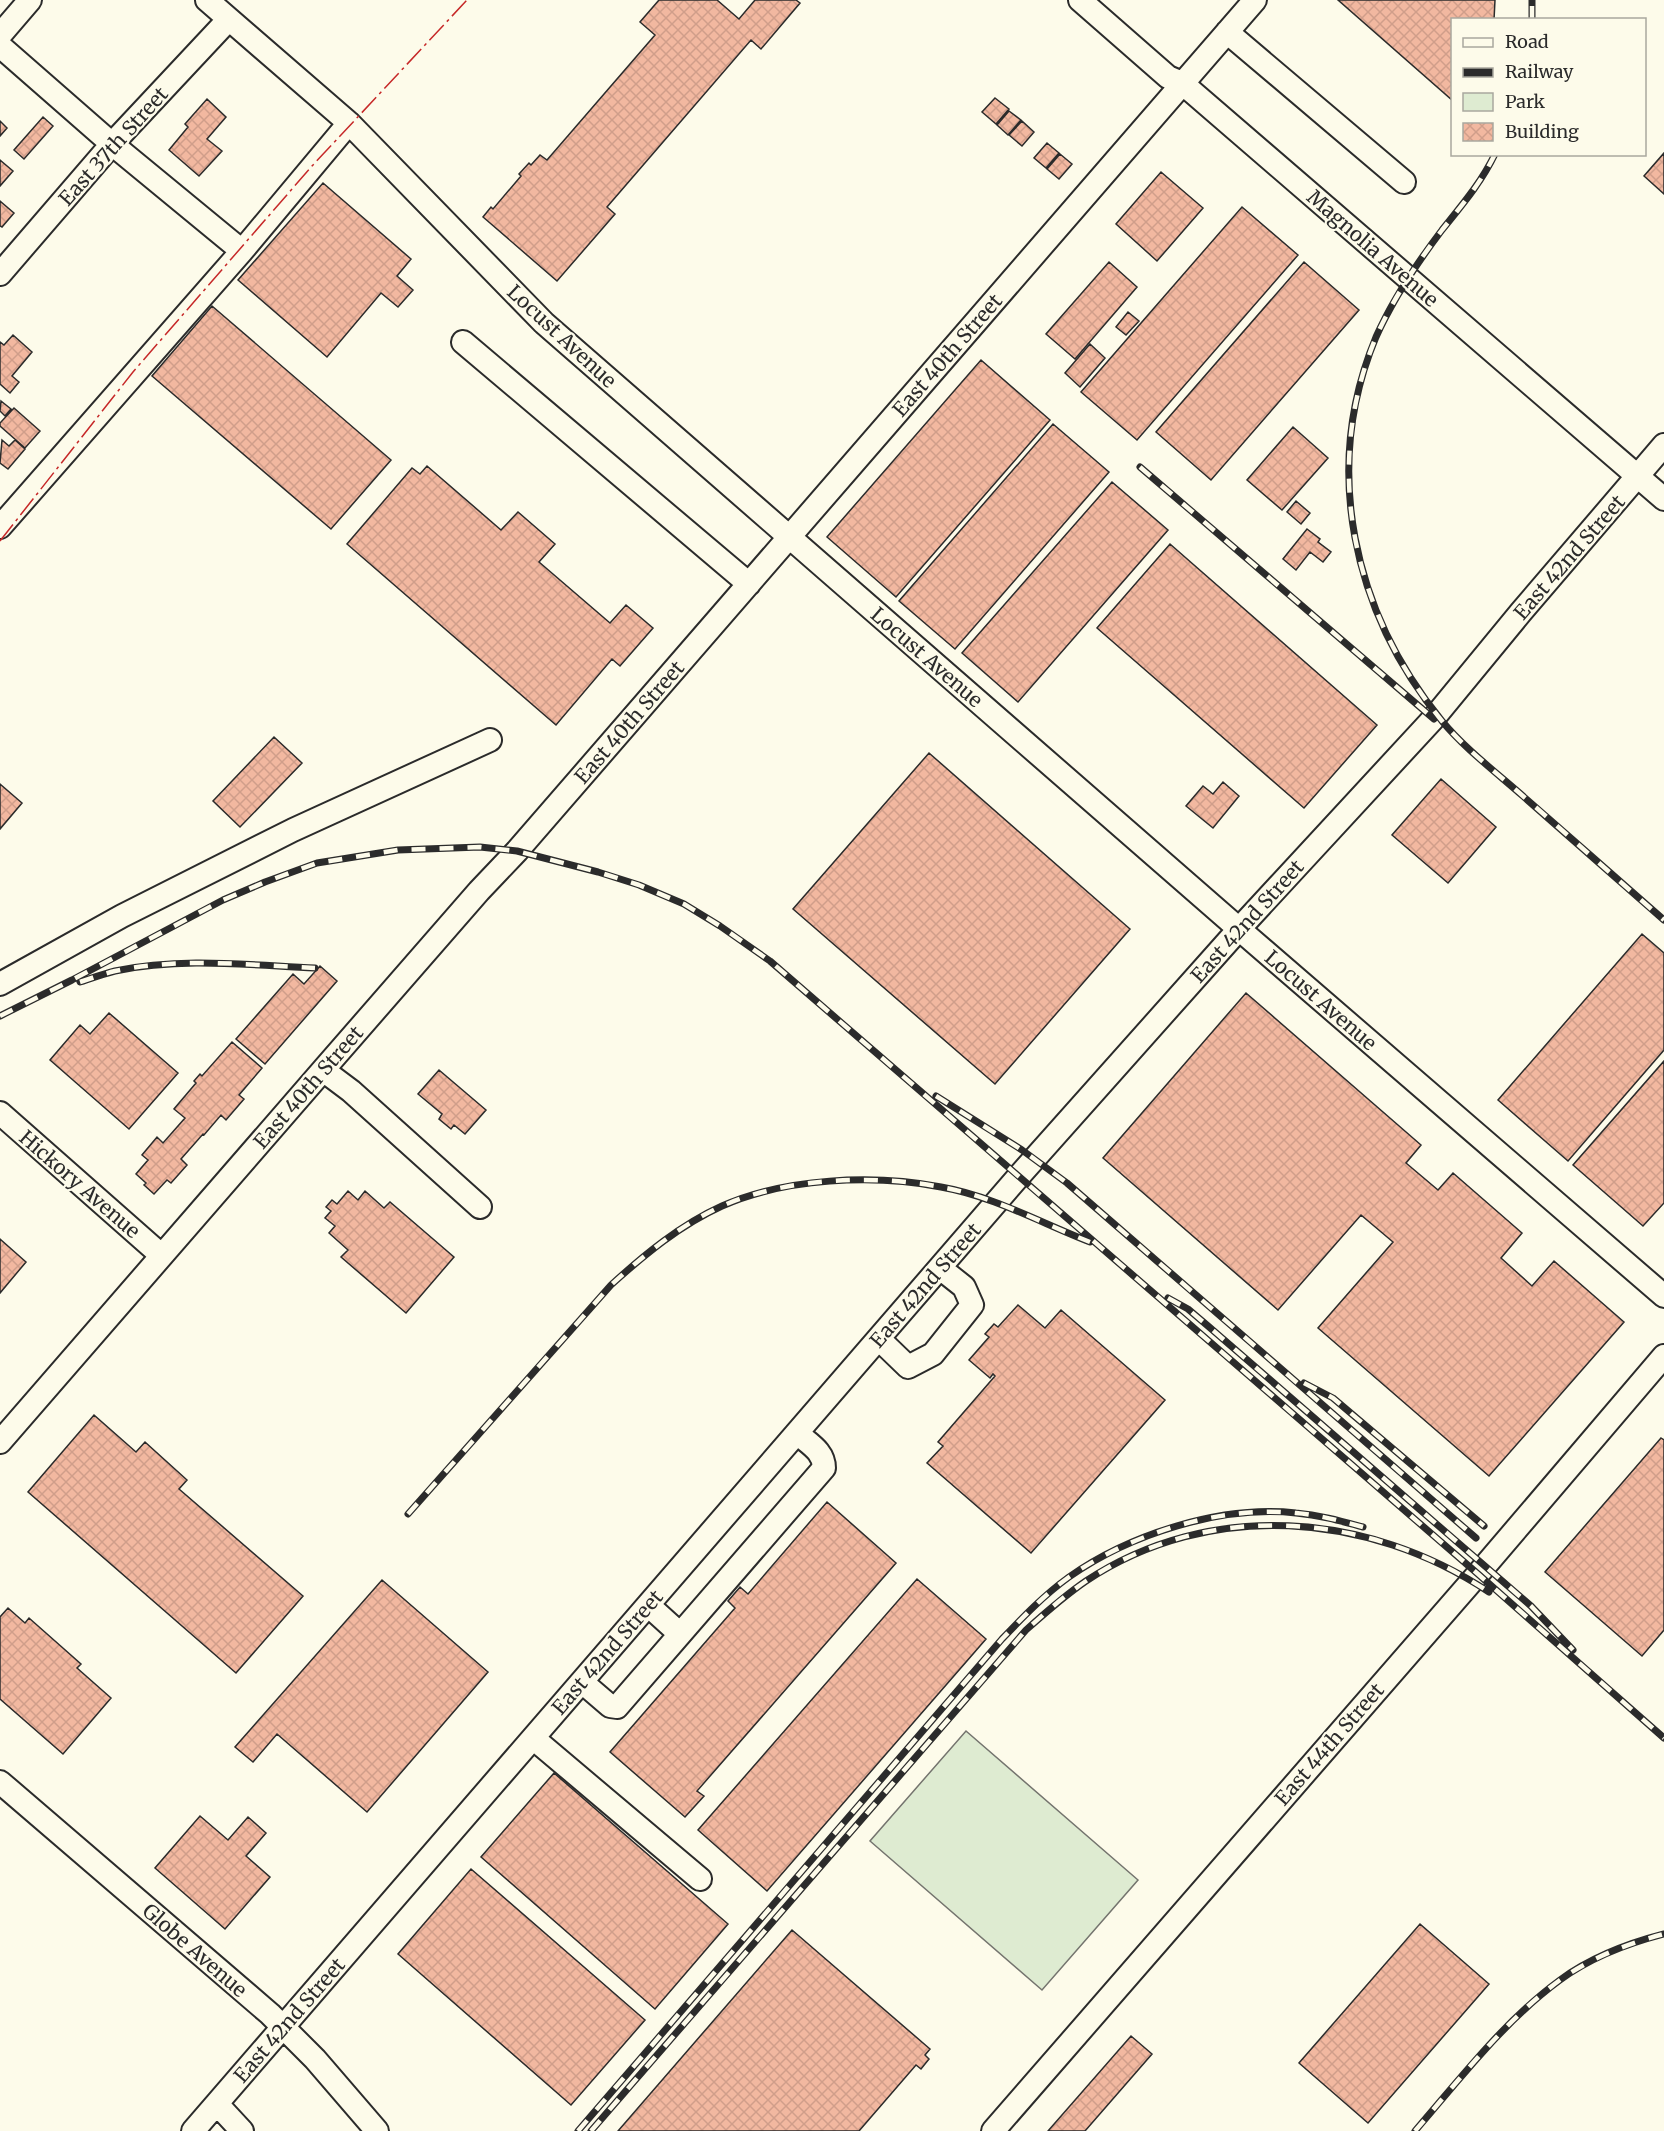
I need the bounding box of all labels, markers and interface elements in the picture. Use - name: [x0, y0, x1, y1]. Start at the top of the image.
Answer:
- legend: [1451, 18, 1646, 156]
- text: Road: [1505, 30, 1549, 53]
- text: Railway: [1505, 60, 1574, 83]
- street label: East 37th Street: [53, 81, 173, 211]
- text: Park: [1505, 90, 1546, 113]
- text: Building: [1505, 120, 1579, 143]
- street label: Magnolia Avenue: [1302, 184, 1444, 312]
- street label: Locust Avenue: [502, 279, 622, 393]
- street label: East 40th Street: [887, 288, 1007, 421]
- street label: East 42nd Street: [1508, 489, 1630, 624]
- street label: Locust Avenue: [866, 602, 988, 712]
- street label: East 40th Street: [569, 655, 689, 788]
- street label: East 42nd Street: [1185, 854, 1309, 988]
- street label: Locust Avenue: [1260, 945, 1382, 1055]
- street label: East 40th Street: [248, 1020, 368, 1153]
- street label: Hickory Avenue: [15, 1125, 145, 1243]
- street label: East 42nd Street: [864, 1217, 986, 1352]
- street label: East 42nd Street: [546, 1584, 668, 1719]
- street label: East 44th Street: [1269, 1678, 1389, 1810]
- street label: Globe Avenue: [138, 1898, 252, 2002]
- street label: East 42nd Street: [228, 1952, 350, 2087]

